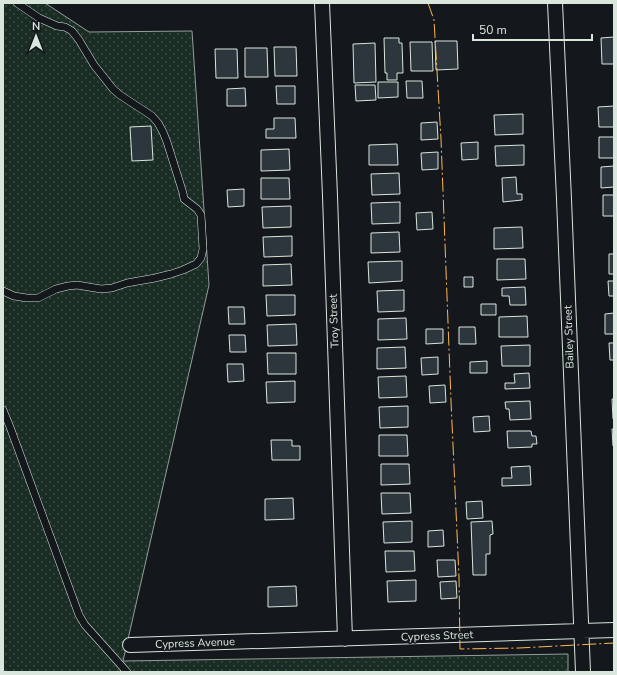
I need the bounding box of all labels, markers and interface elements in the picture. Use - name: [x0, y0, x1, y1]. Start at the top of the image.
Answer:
- north arrow: [16, 16, 56, 56]
- scale bar: [473, 16, 592, 42]
- text: N: [32, 19, 40, 34]
- text: 50 m: [479, 22, 507, 38]
- street label: Troy Street: [326, 294, 342, 348]
- street label: Bailey Street: [560, 305, 578, 369]
- street label: Cypress Street: [401, 627, 474, 645]
- street label: Cypress Avenue: [155, 634, 235, 652]

